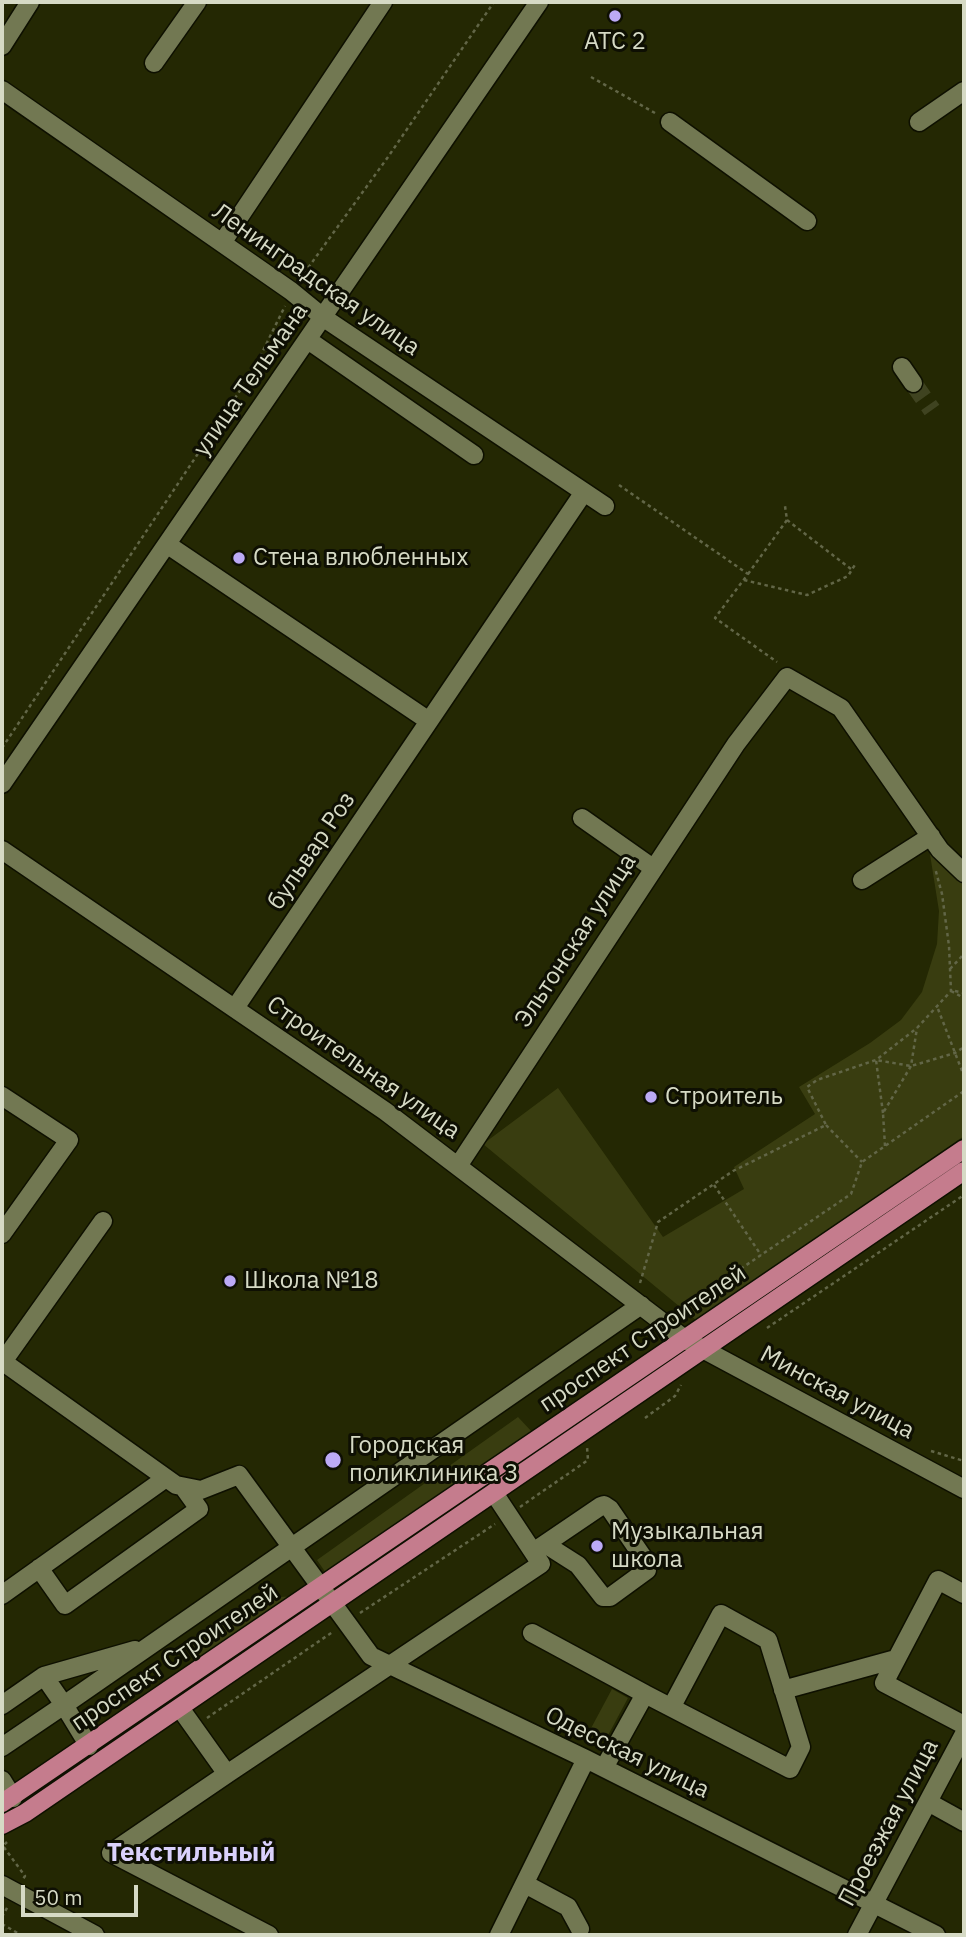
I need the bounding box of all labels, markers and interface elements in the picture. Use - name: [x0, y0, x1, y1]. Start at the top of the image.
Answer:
- marker: АТС 2: [607, 8, 623, 24]
- place label: АТС 2: [584, 28, 646, 56]
- street label: Ленинградская улица: [207, 197, 425, 363]
- street label: улица Тельмана: [188, 298, 314, 462]
- place label: Стена влюбленных: [253, 544, 468, 572]
- marker: Стена влюбленных: [231, 550, 247, 566]
- street label: бульвар Роз: [262, 787, 362, 915]
- street label: Эльтонская улица: [509, 849, 643, 1033]
- street label: Строительная улица: [261, 990, 465, 1146]
- place label: Строитель: [665, 1083, 783, 1111]
- marker: Строитель: [643, 1089, 659, 1105]
- street label: проспект Строителей: [534, 1259, 752, 1419]
- place label: Школа №18: [244, 1267, 379, 1295]
- marker: Школа №18: [222, 1273, 238, 1289]
- street label: Минская улица: [755, 1340, 919, 1446]
- place label: Городская поликлиника 3: [349, 1432, 519, 1488]
- marker: Городская поликлиника 3: [323, 1450, 343, 1470]
- place label: Музыкальная школа: [611, 1518, 764, 1574]
- marker: Музыкальная школа: [589, 1538, 605, 1554]
- street label: проспект Строителей: [66, 1578, 284, 1738]
- street label: Одесская улица: [540, 1701, 714, 1805]
- street label: Проезжая улица: [833, 1735, 945, 1911]
- district label: Текстильный: [107, 1837, 275, 1869]
- scale bar: [24, 1870, 142, 1914]
- text: 50 m: [34, 1883, 83, 1911]

